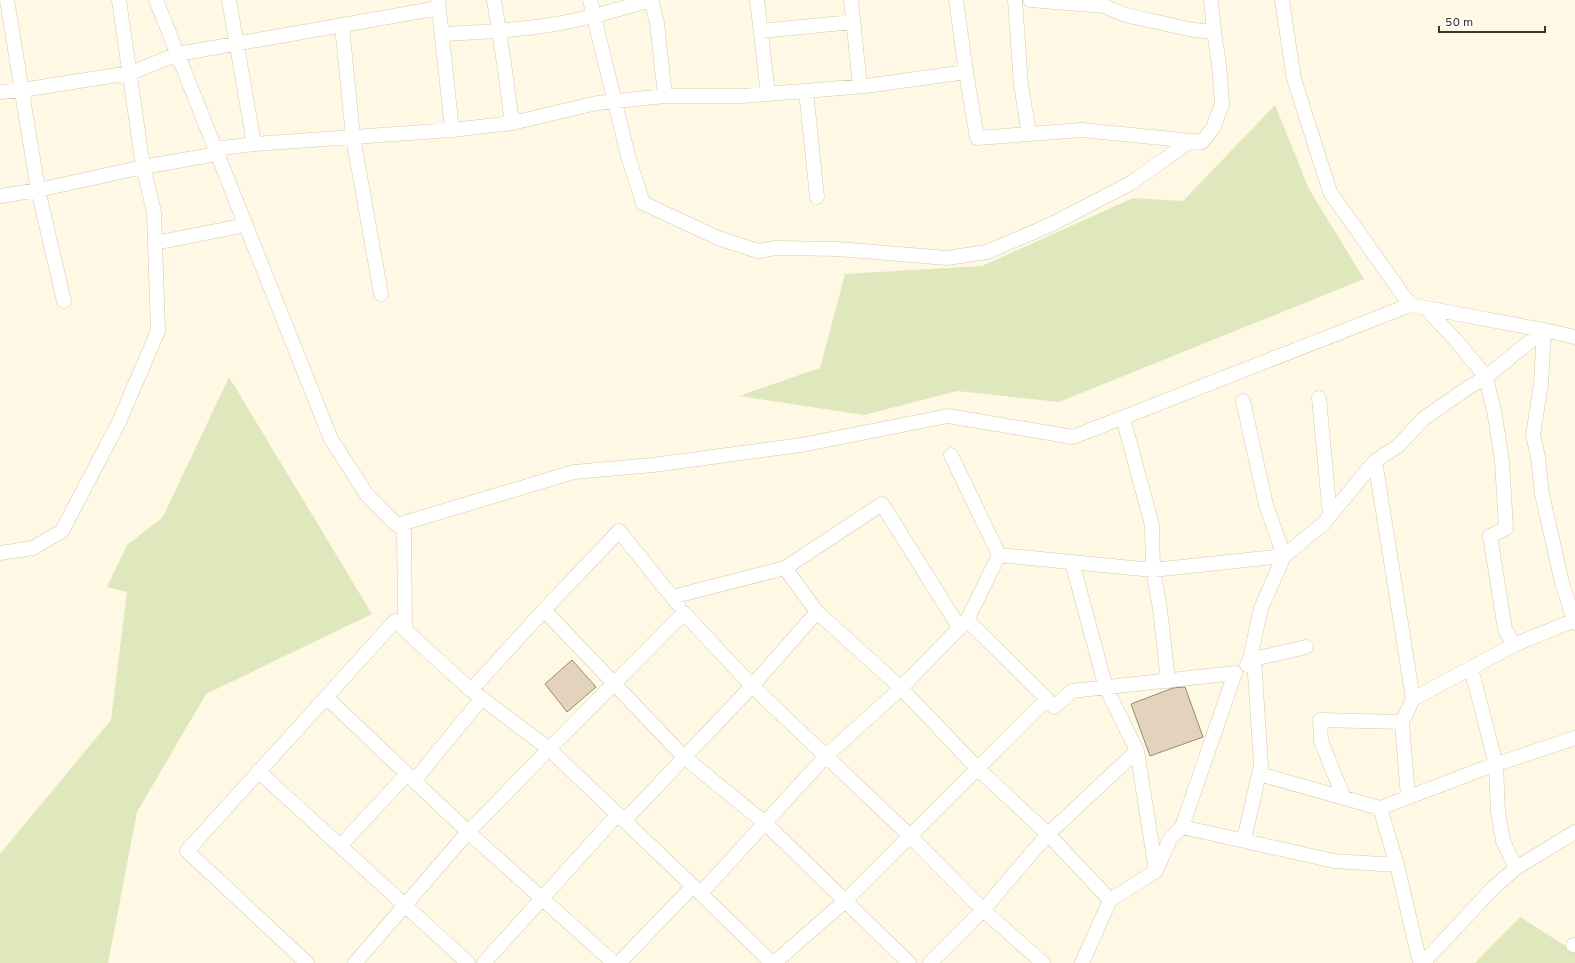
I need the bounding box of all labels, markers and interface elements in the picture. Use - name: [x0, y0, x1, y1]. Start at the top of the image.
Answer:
- scale bar: [1439, 8, 1545, 34]
- text: 50 m: [1445, 15, 1473, 31]

